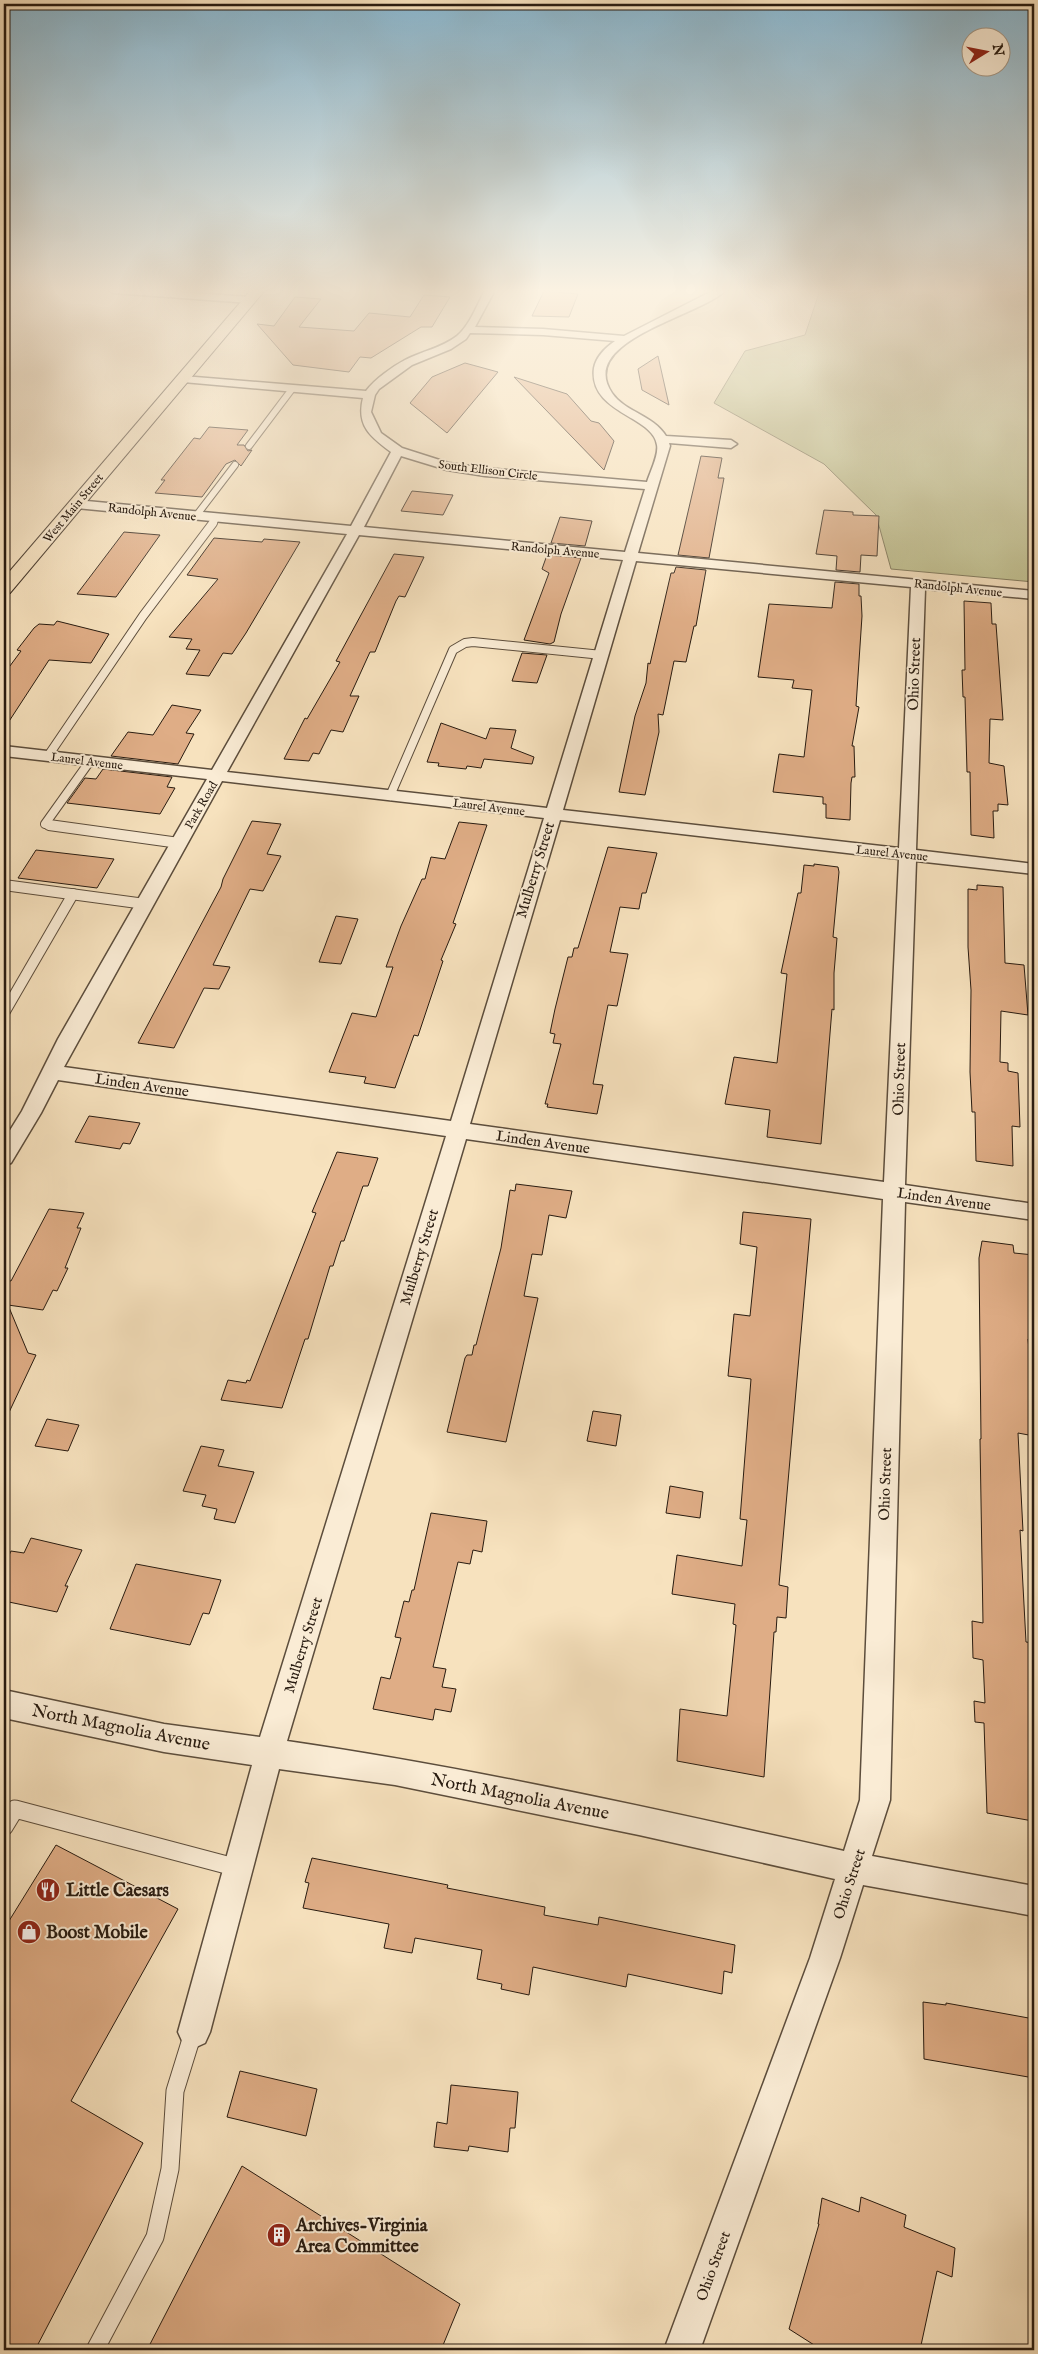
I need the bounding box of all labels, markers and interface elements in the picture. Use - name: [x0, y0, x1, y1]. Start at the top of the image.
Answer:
- north arrow: [960, 28, 1010, 78]
- text: N: [988, 41, 1008, 57]
- street label: South Ellison Circle: [438, 457, 539, 484]
- street label: West Main Street: [40, 471, 107, 546]
- street label: Randolph Avenue: [107, 500, 197, 526]
- street label: Randolph Avenue: [510, 539, 600, 563]
- street label: Randolph Avenue: [913, 576, 1003, 602]
- street label: Ohio Street: [904, 637, 925, 711]
- street label: Laurel Avenue: [50, 750, 124, 773]
- street label: Park Road: [182, 778, 221, 832]
- street label: Laurel Avenue: [452, 796, 526, 819]
- street label: Mulberry Street: [512, 820, 559, 921]
- street label: Laurel Avenue: [855, 842, 929, 865]
- street label: Ohio Street: [889, 1042, 910, 1116]
- street label: Linden Avenue: [94, 1070, 190, 1102]
- street label: Linden Avenue: [495, 1127, 591, 1159]
- street label: Linden Avenue: [896, 1184, 992, 1216]
- street label: Mulberry Street: [396, 1207, 443, 1308]
- street label: Ohio Street: [875, 1447, 896, 1521]
- street label: Mulberry Street: [280, 1595, 327, 1696]
- street label: North Magnolia Avenue: [30, 1700, 212, 1757]
- street label: North Magnolia Avenue: [429, 1769, 611, 1826]
- street label: Ohio Street: [829, 1847, 870, 1922]
- restaurant icon: Little Caesars: [35, 1877, 61, 1903]
- place label: Little Caesars: [66, 1880, 170, 1903]
- shop icon: Boost Mobile: [16, 1919, 42, 1945]
- place label: Boost Mobile: [46, 1922, 148, 1945]
- place label: Archives-Virginia Area Committee: [295, 2215, 429, 2259]
- building icon: Archives-Virginia Area Committee: [266, 2222, 292, 2248]
- street label: Ohio Street: [692, 2229, 735, 2304]

